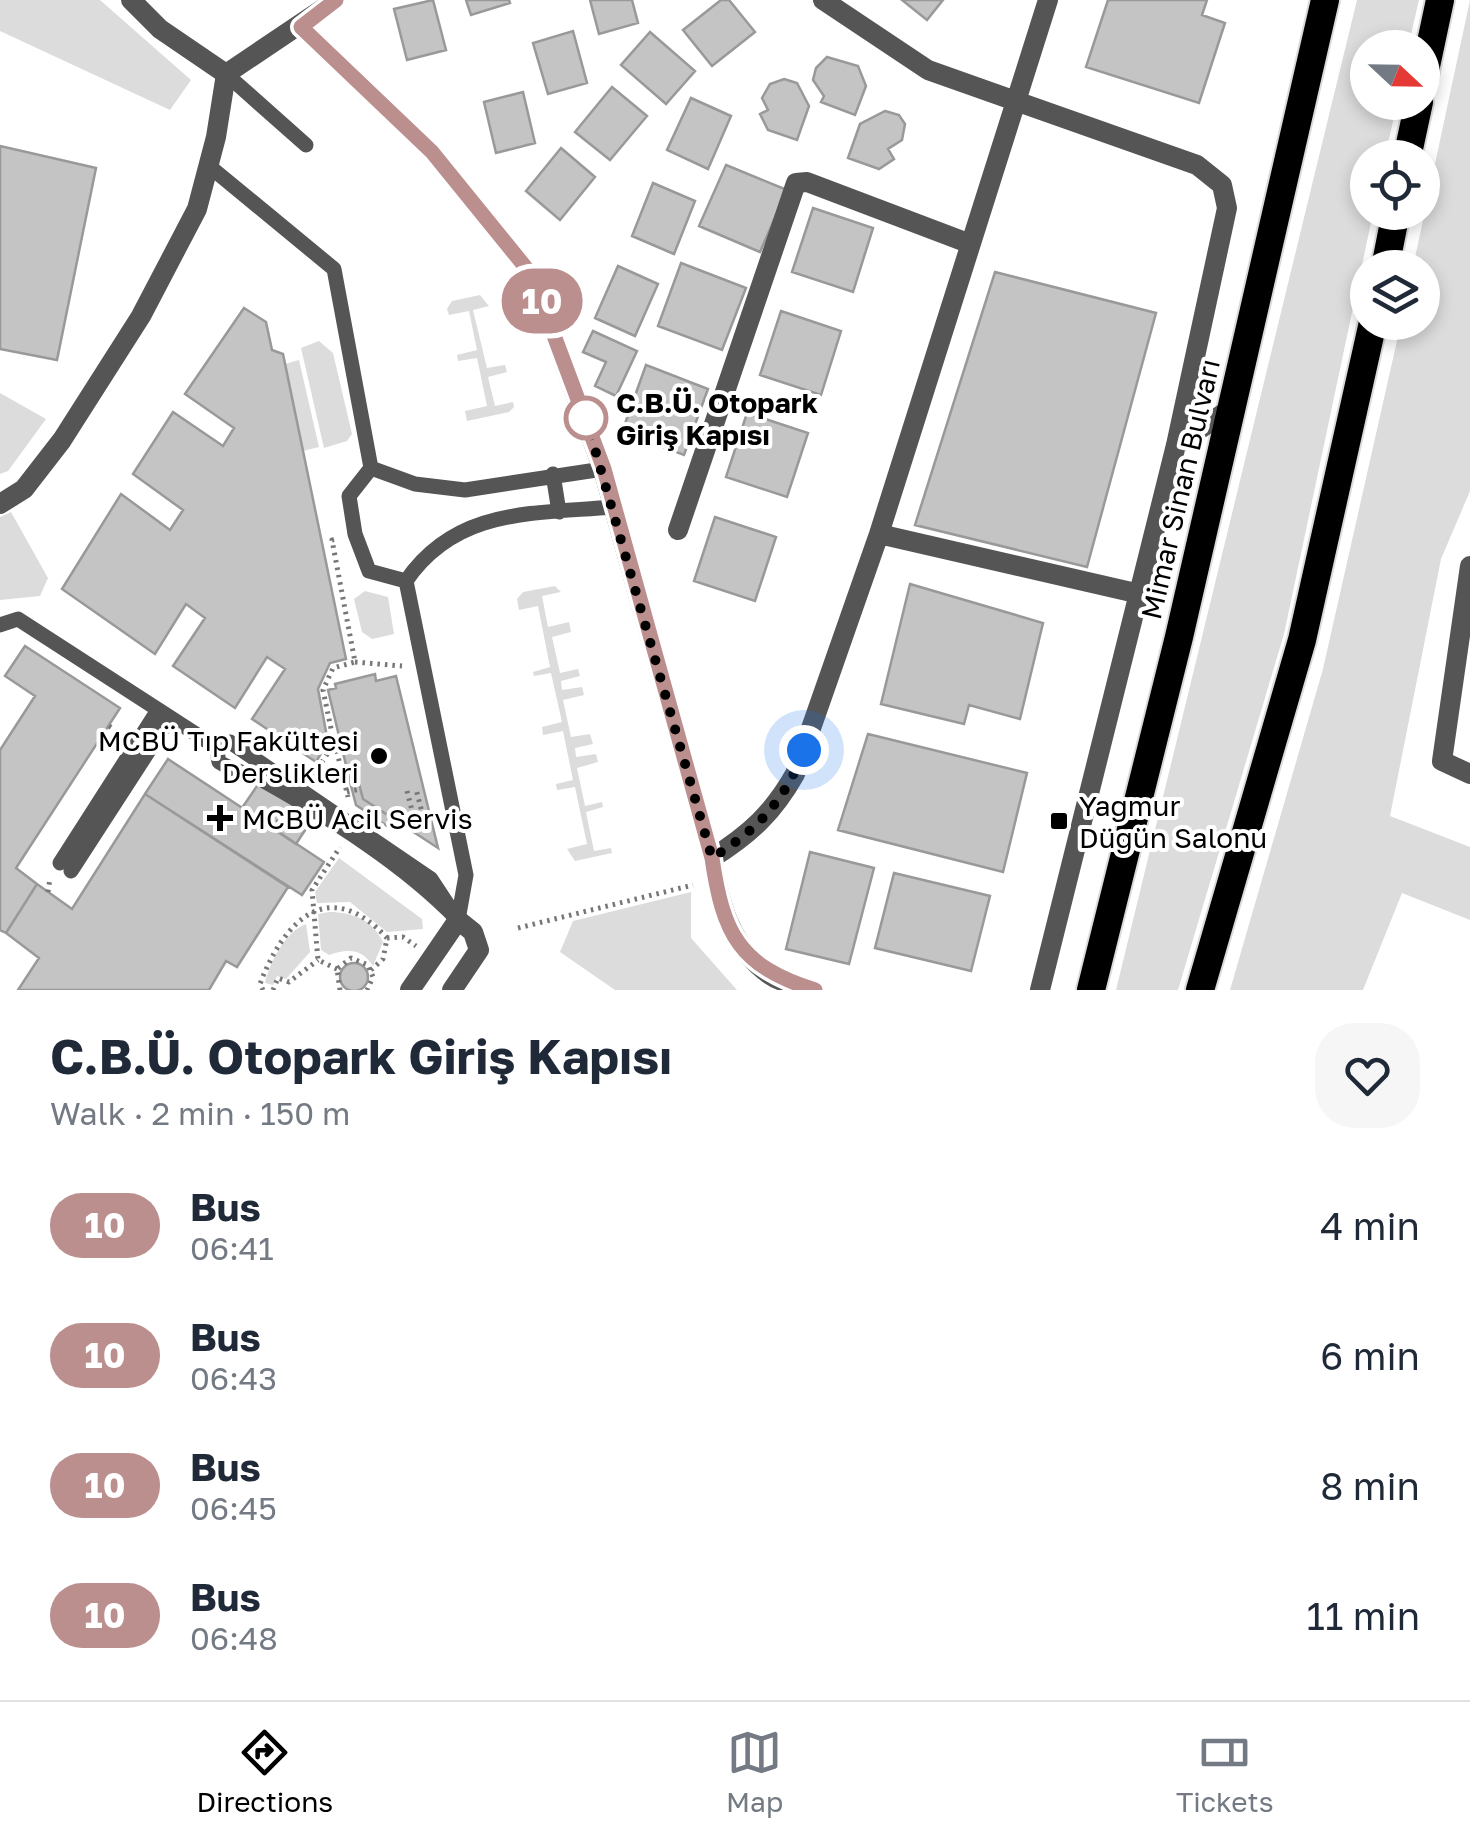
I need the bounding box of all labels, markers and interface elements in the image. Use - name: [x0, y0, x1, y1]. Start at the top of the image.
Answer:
- north arrow: [1350, 30, 1440, 120]
- map controls: [1350, 30, 1440, 340]
- button: locate: [1350, 140, 1440, 230]
- button: layers: [1350, 250, 1440, 340]
- line badge: 10: [497, 268, 587, 334]
- text: 10: [522, 280, 562, 322]
- street label: Mimar Sinan Bulvarı: [1134, 356, 1226, 622]
- place label: C.B.Ü. Otopark Giriş Kapısı: [616, 386, 818, 451]
- marker: C.B.Ü. Otopark Giriş Kapısı: [565, 397, 607, 439]
- place label: MCBÜ Tıp Fakültesi Derslikleri: [98, 724, 359, 789]
- your location: [779, 725, 829, 775]
- marker: MCBÜ Tıp Fakültesi Derslikleri: [368, 745, 390, 767]
- place label: Yağmur Düğün Salonu: [1079, 789, 1267, 854]
- place label: MCBÜ Acil Servis: [242, 802, 472, 835]
- marker: MCBÜ Acil Servis: [207, 805, 233, 831]
- marker: Yağmur Düğün Salonu: [1048, 810, 1070, 832]
- button: heart: [1315, 1023, 1420, 1128]
- text: C.B.Ü. Otopark Giriş Kapısı: [50, 1027, 672, 1085]
- text: Walk · 2 min · 150 m: [50, 1094, 350, 1132]
- text: Bus: [190, 1184, 261, 1229]
- text: 4 min: [1320, 1203, 1420, 1248]
- text: 10: [85, 1204, 125, 1246]
- text: 06:41: [190, 1229, 274, 1267]
- text: Bus: [190, 1314, 261, 1359]
- text: 6 min: [1320, 1333, 1420, 1378]
- text: 10: [85, 1334, 125, 1376]
- text: 06:43: [190, 1359, 277, 1397]
- text: Bus: [190, 1444, 261, 1489]
- text: 8 min: [1320, 1463, 1420, 1508]
- text: 10: [85, 1464, 125, 1506]
- text: 06:45: [190, 1489, 277, 1527]
- text: Bus: [190, 1574, 261, 1619]
- text: 11 min: [1306, 1593, 1420, 1638]
- text: 10: [85, 1594, 125, 1636]
- text: 06:48: [190, 1619, 278, 1657]
- tab: Directions: [196, 1725, 333, 1818]
- tab: Map: [726, 1725, 783, 1818]
- tab: Tickets: [1176, 1725, 1274, 1818]

